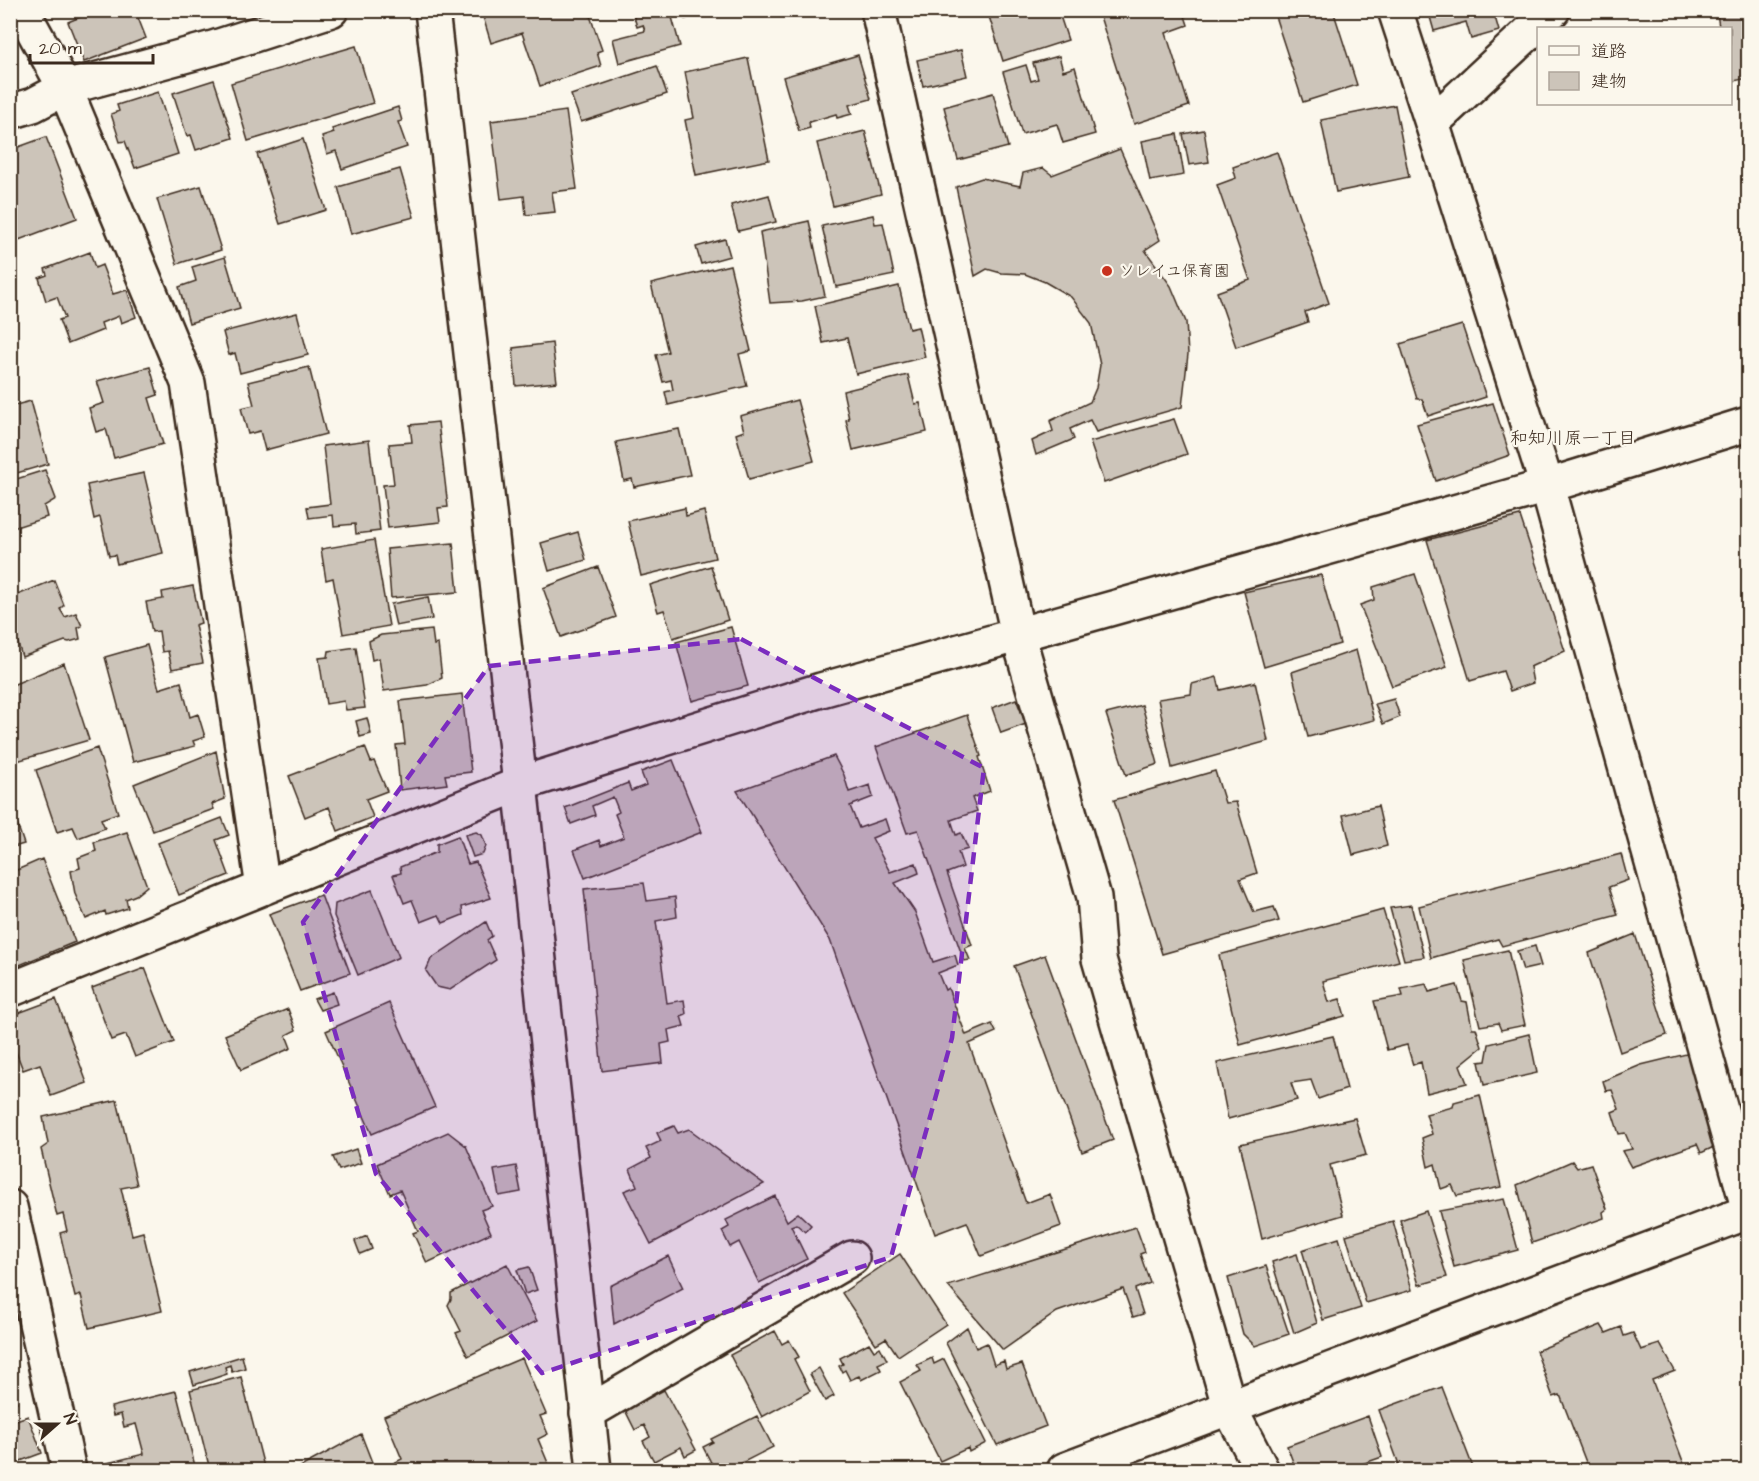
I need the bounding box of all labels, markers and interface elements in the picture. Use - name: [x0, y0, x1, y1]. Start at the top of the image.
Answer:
- scale bar: [30, 27, 153, 65]
- legend: [1537, 27, 1732, 105]
- text: 20 m: [39, 36, 82, 61]
- text: 道路: [1591, 39, 1627, 64]
- text: 建物: [1591, 69, 1627, 94]
- place label: ソレイユ保育園: [1119, 260, 1230, 282]
- marker: ソレイユ保育園: [1100, 264, 1114, 278]
- district label: 和知川原一丁目: [1510, 426, 1636, 451]
- north arrow: [27, 1394, 87, 1454]
- text: N: [58, 1410, 82, 1428]

